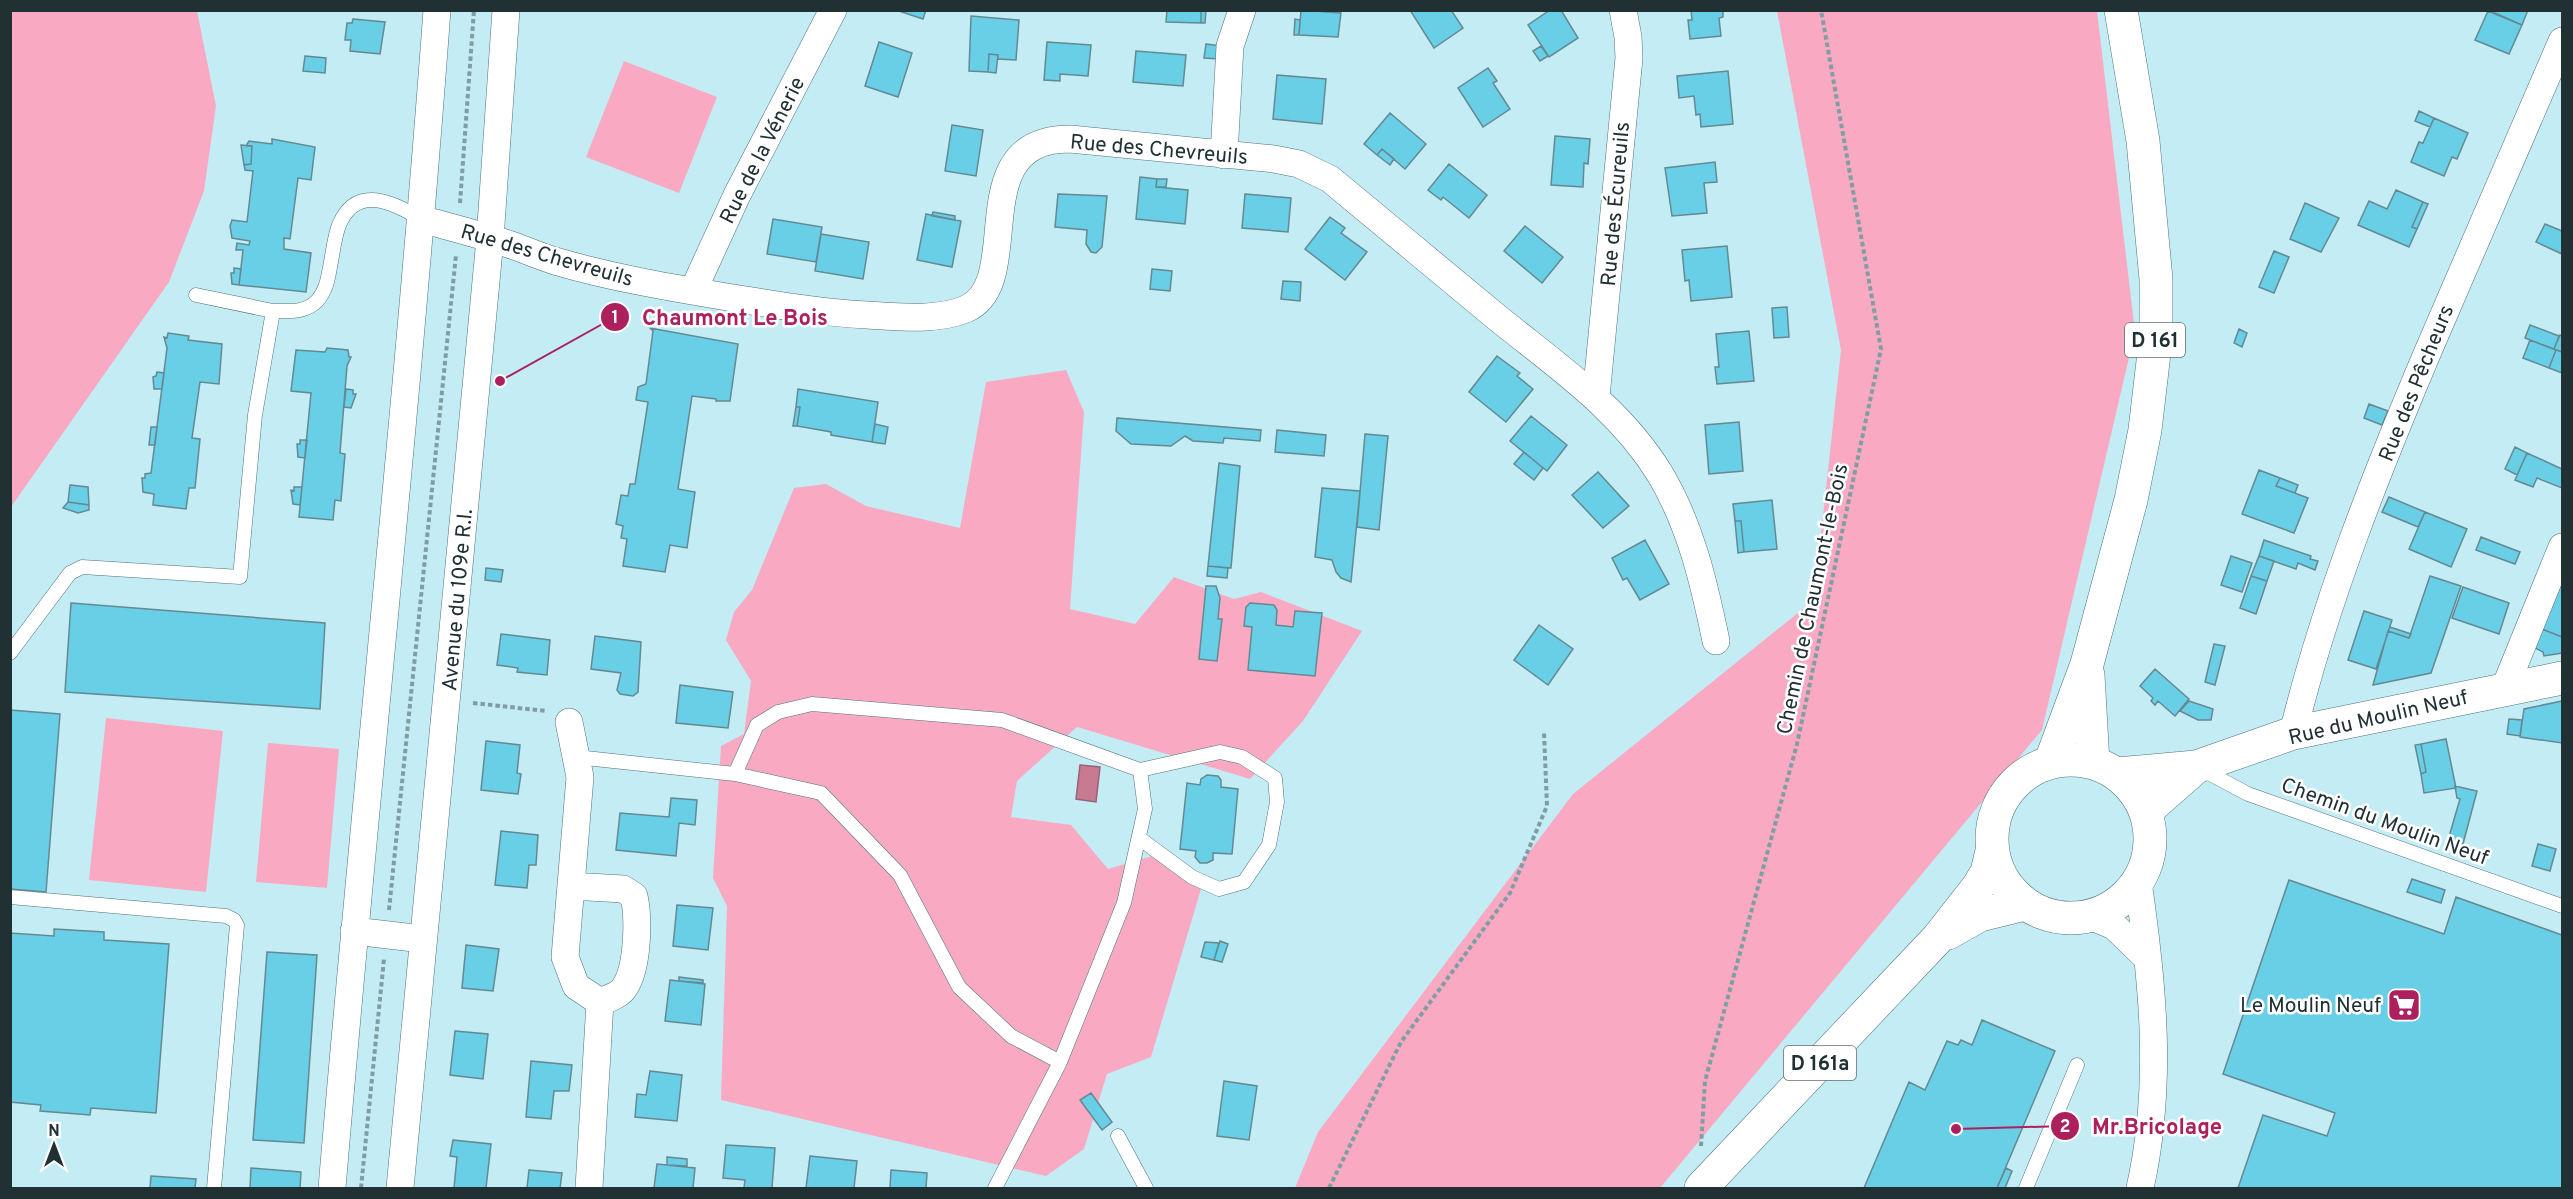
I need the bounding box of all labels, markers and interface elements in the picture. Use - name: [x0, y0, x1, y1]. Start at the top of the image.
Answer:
- street label: Rue de la Vénerie: [715, 73, 812, 229]
- street label: Rue des Écureuils: [1595, 121, 1637, 287]
- street label: Rue des Chevreuils: [1069, 129, 1249, 172]
- street label: Rue des Chevreuils: [457, 219, 636, 294]
- callout: Chaumont Le Bois: [600, 297, 840, 337]
- street label: Rue des Pêcheurs: [2374, 301, 2461, 466]
- text: Chaumont Le Bois: [642, 306, 828, 333]
- text: 1: [611, 307, 619, 330]
- road number: D 161: [2125, 323, 2185, 357]
- street label: Chemin de Chaumont-le-Bois: [1772, 461, 1855, 737]
- street label: Avenue du 109e R.I.: [437, 508, 480, 692]
- street label: Rue du Moulin Neuf: [2286, 685, 2471, 752]
- street label: Chemin du Moulin Neuf: [2277, 772, 2492, 873]
- supermarket icon: Le Moulin Neuf: [2386, 987, 2422, 1023]
- place label: Le Moulin Neuf: [2240, 993, 2381, 1020]
- road number: D 161a: [1784, 1046, 1856, 1080]
- callout: Mr.Bricolage: [2050, 1106, 2234, 1146]
- north arrow: [24, 1115, 84, 1175]
- text: Mr.Bricolage: [2092, 1115, 2222, 1142]
- text: 2: [2059, 1116, 2071, 1139]
- text: N: [48, 1122, 60, 1142]

